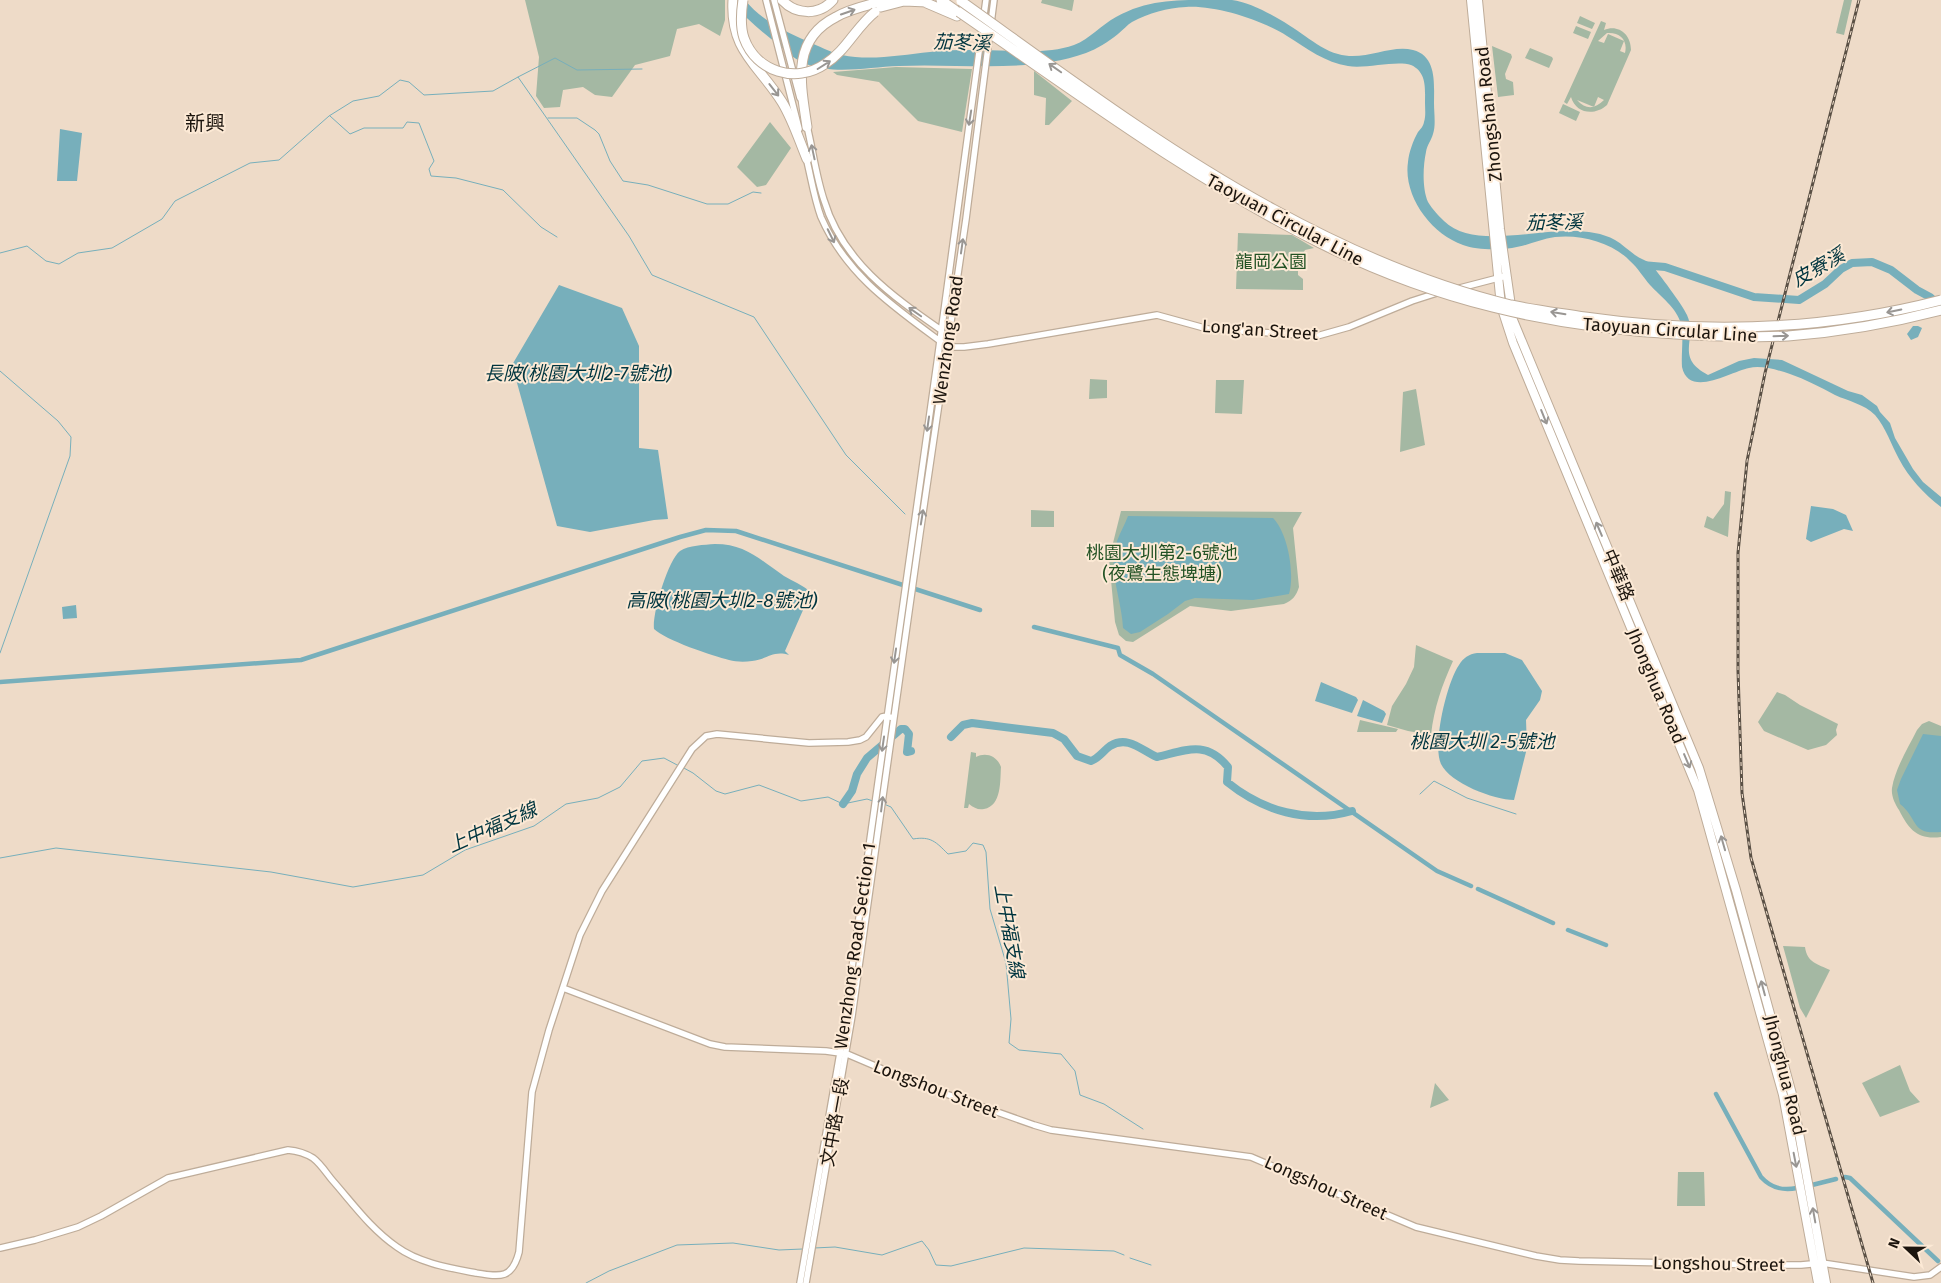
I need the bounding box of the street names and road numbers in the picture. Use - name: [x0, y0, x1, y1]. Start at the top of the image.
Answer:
- street label: Zhongshan Road: [1471, 45, 1507, 183]
- street label: Taoyuan Circular Line: [1203, 169, 1367, 271]
- street label: Wenzhong Road: [928, 274, 968, 406]
- street label: Taoyuan Circular Line: [1582, 313, 1758, 347]
- street label: Long'an Street: [1201, 315, 1319, 345]
- street label: 中華路: [1597, 546, 1639, 604]
- street label: Jhonghua Road: [1622, 625, 1690, 747]
- street label: Wenzhong Road Section 1: [830, 841, 880, 1051]
- street label: Jhonghua Road: [1759, 1012, 1811, 1138]
- street label: Longshou Street: [870, 1055, 1002, 1123]
- street label: 文中路一段: [816, 1076, 854, 1168]
- street label: Longshou Street: [1261, 1151, 1391, 1225]
- street label: Longshou Street: [1653, 1252, 1786, 1276]

